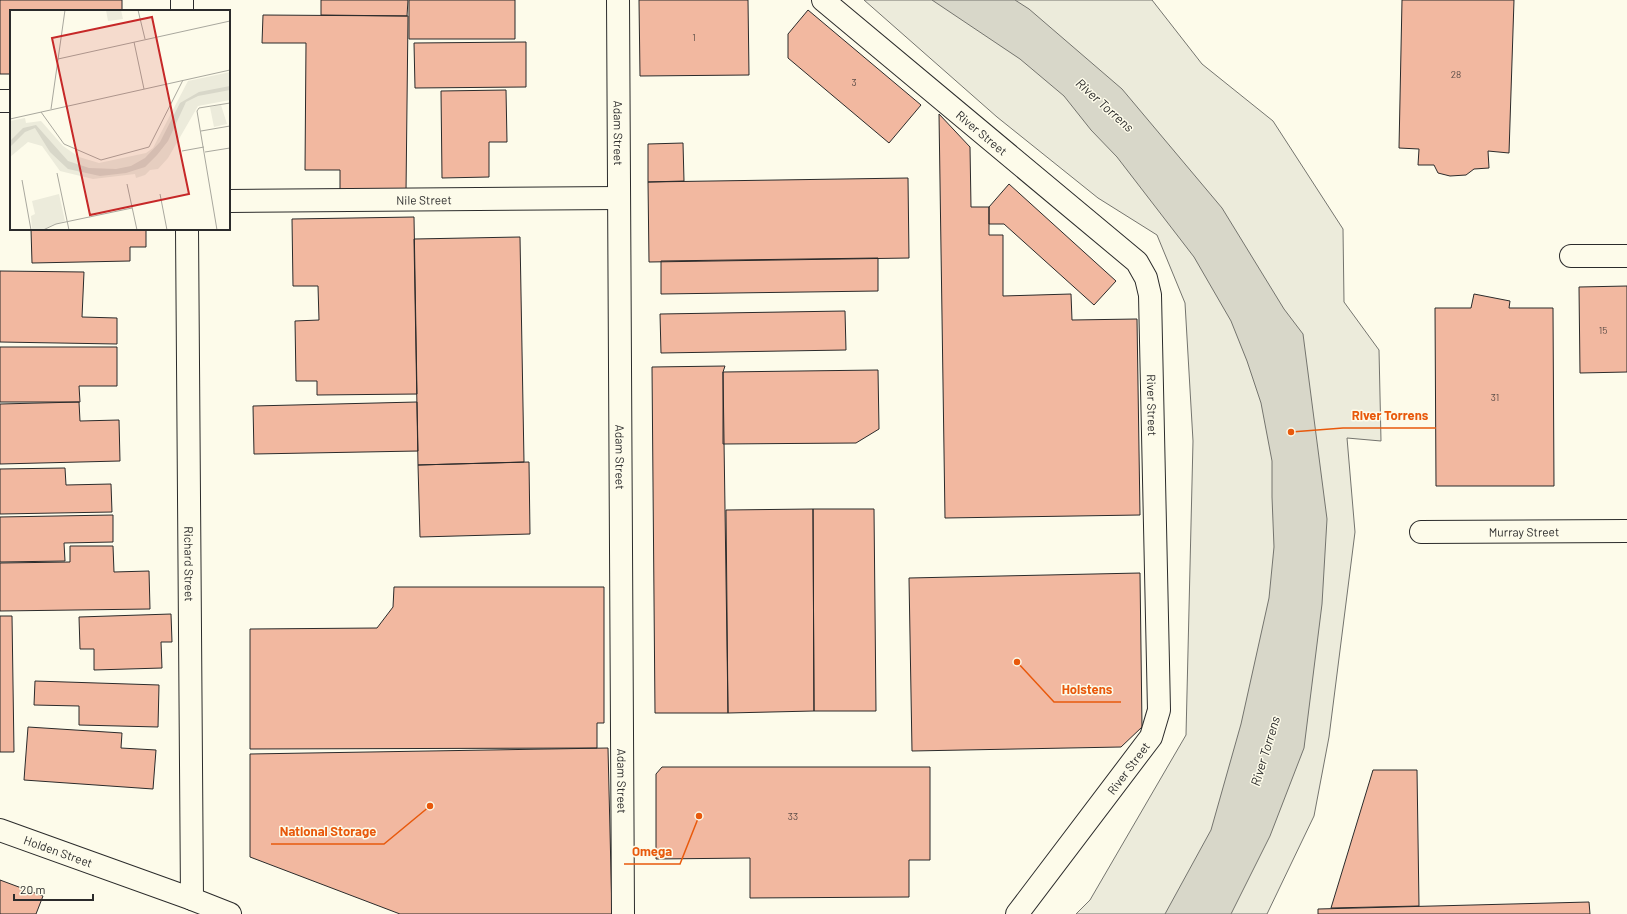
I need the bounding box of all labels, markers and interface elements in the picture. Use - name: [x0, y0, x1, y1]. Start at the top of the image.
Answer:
- inset map: [10, 10, 230, 230]
- house number: 1: [692, 31, 696, 43]
- house number: 28: [1451, 68, 1461, 80]
- water label: River Torrens: [1073, 75, 1137, 135]
- house number: 3: [851, 76, 857, 88]
- street label: Adam Street: [612, 100, 626, 166]
- street label: River Street: [954, 107, 1010, 158]
- street label: Nile Street: [396, 192, 452, 207]
- house number: 15: [1599, 324, 1607, 336]
- street label: River Street: [1145, 374, 1160, 436]
- house number: 31: [1491, 391, 1499, 403]
- callout: River Torrens: [1343, 403, 1436, 428]
- text: River Torrens: [1352, 407, 1429, 423]
- street label: Adam Street: [613, 424, 628, 490]
- street label: Murray Street: [1489, 524, 1559, 539]
- street label: Richard Street: [182, 526, 197, 602]
- callout: Holstens: [1054, 677, 1121, 702]
- text: Holstens: [1062, 681, 1113, 697]
- water label: River Torrens: [1247, 714, 1283, 788]
- street label: River Street: [1104, 739, 1152, 797]
- street label: Adam Street: [615, 748, 629, 814]
- house number: 33: [788, 810, 798, 822]
- callout: National Storage: [271, 819, 384, 844]
- text: National Storage: [280, 823, 376, 839]
- street label: Holden Street: [22, 832, 95, 870]
- callout: Omega: [624, 839, 680, 864]
- text: Omega: [632, 843, 672, 859]
- scale bar: [14, 876, 93, 902]
- text: 20 m: [20, 882, 46, 896]

